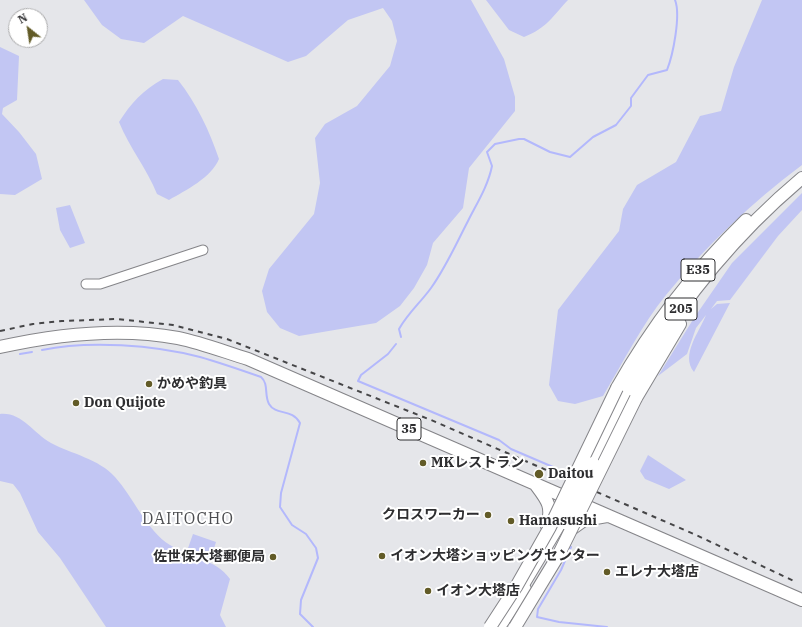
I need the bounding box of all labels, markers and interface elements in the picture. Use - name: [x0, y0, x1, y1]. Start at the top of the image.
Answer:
- north arrow: [8, 8, 48, 48]
- text: N: [15, 10, 30, 27]
- road number: E35: [681, 259, 715, 281]
- road number: 205: [665, 298, 697, 320]
- place label: かめや釣具: [157, 376, 227, 392]
- marker: かめや釣具: [144, 379, 154, 389]
- place label: Don Quijote: [84, 395, 165, 411]
- marker: Don Quijote: [71, 398, 81, 408]
- road number: 35: [397, 418, 421, 440]
- place label: MKレストラン: [431, 455, 524, 471]
- marker: MKレストラン: [418, 458, 428, 468]
- place label: Daitou: [548, 466, 594, 482]
- marker: Daitou: [533, 468, 545, 480]
- place label: クロスワーカー: [382, 507, 480, 523]
- district label: DAITOCHO: [142, 509, 234, 529]
- marker: クロスワーカー: [483, 510, 493, 520]
- place label: Hamasushi: [519, 513, 597, 529]
- marker: Hamasushi: [506, 516, 516, 526]
- place label: イオン大塔ショッピングセンター: [390, 548, 600, 564]
- place label: 佐世保大塔郵便局: [153, 549, 265, 565]
- marker: イオン大塔ショッピングセンター: [377, 551, 387, 561]
- marker: 佐世保大塔郵便局: [268, 552, 278, 562]
- place label: エレナ大塔店: [615, 564, 699, 580]
- marker: エレナ大塔店: [602, 567, 612, 577]
- place label: イオン大塔店: [436, 583, 520, 599]
- marker: イオン大塔店: [423, 586, 433, 596]

